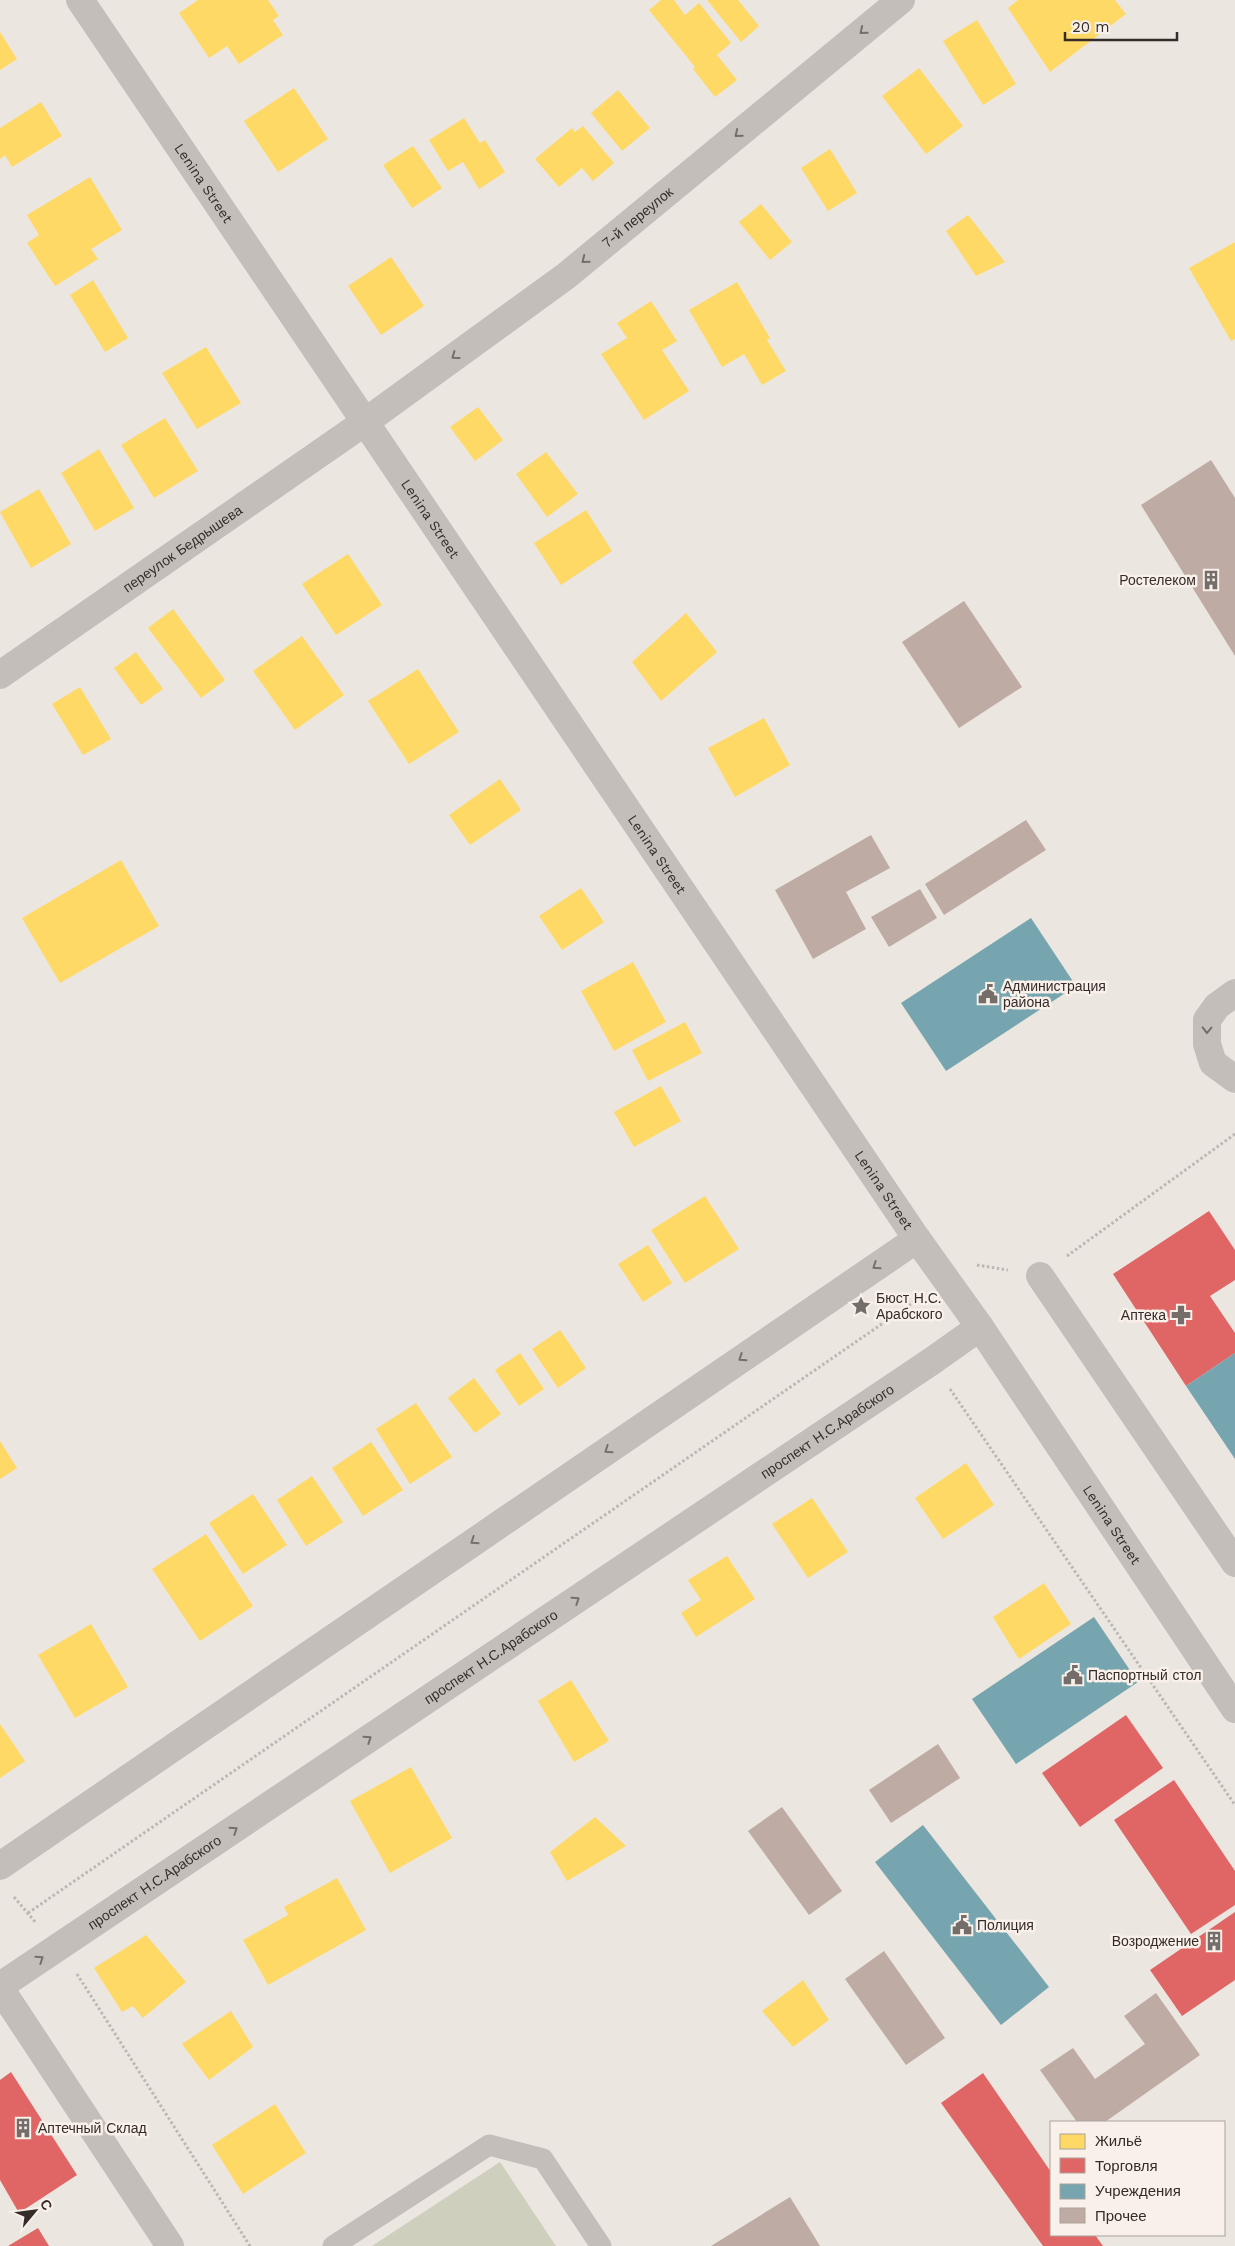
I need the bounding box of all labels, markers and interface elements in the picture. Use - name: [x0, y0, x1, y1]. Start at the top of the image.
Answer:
- scale bar: [1065, 10, 1178, 42]
- text: 20 m: [1072, 18, 1110, 36]
- one-way arrow: [860, 25, 869, 34]
- one-way arrow: [735, 129, 744, 137]
- street label: Lenina Street: [171, 141, 236, 226]
- street label: 7-й переулок: [599, 183, 677, 251]
- one-way arrow: [582, 254, 591, 263]
- one-way arrow: [451, 350, 461, 359]
- street label: Lenina Street: [398, 476, 463, 561]
- street label: переулок Бедрышева: [120, 502, 245, 595]
- building icon: Ростелеком: [1200, 569, 1222, 591]
- place label: Ростелеком: [1119, 572, 1196, 588]
- street label: Lenina Street: [625, 812, 690, 897]
- place label: Администрация района: [1003, 978, 1106, 1010]
- public building icon: Администрация района: [977, 983, 999, 1005]
- one-way arrow: [1202, 1026, 1212, 1034]
- street label: Lenina Street: [851, 1147, 916, 1233]
- one-way arrow: [873, 1260, 882, 1269]
- place label: Бюст Н.С. Арабского: [876, 1290, 943, 1322]
- place icon: Бюст Н.С. Арабского: [850, 1295, 872, 1317]
- pharmacy icon: Аптека: [1170, 1304, 1192, 1326]
- place label: Аптека: [1121, 1307, 1166, 1323]
- one-way arrow: [739, 1352, 748, 1361]
- street label: проспект Н.С.Арабского: [757, 1381, 897, 1482]
- one-way arrow: [604, 1444, 614, 1453]
- street label: Lenina Street: [1080, 1482, 1144, 1567]
- one-way arrow: [470, 1535, 479, 1545]
- one-way arrow: [570, 1597, 580, 1606]
- street label: проспект Н.С.Арабского: [421, 1606, 561, 1707]
- public building icon: Паспортный стол: [1062, 1664, 1084, 1686]
- place label: Паспортный стол: [1088, 1667, 1201, 1683]
- one-way arrow: [363, 1736, 372, 1745]
- one-way arrow: [228, 1827, 237, 1836]
- street label: проспект Н.С.Арабского: [85, 1832, 224, 1933]
- public building icon: Полиция: [951, 1914, 973, 1936]
- place label: Полиция: [977, 1917, 1034, 1933]
- building icon: Возроджение: [1203, 1930, 1225, 1952]
- place label: Возроджение: [1112, 1933, 1199, 1949]
- one-way arrow: [35, 1956, 44, 1965]
- building icon: Аптечный Склад: [12, 2117, 34, 2139]
- place label: Аптечный Склад: [38, 2120, 147, 2136]
- legend: [1050, 2121, 1225, 2236]
- text: Жильё: [1095, 2132, 1142, 2150]
- text: Торговля: [1095, 2157, 1158, 2175]
- text: Учреждения: [1095, 2182, 1181, 2200]
- north arrow: [10, 2186, 60, 2236]
- text: С: [37, 2196, 56, 2213]
- text: Прочее: [1095, 2207, 1147, 2225]

